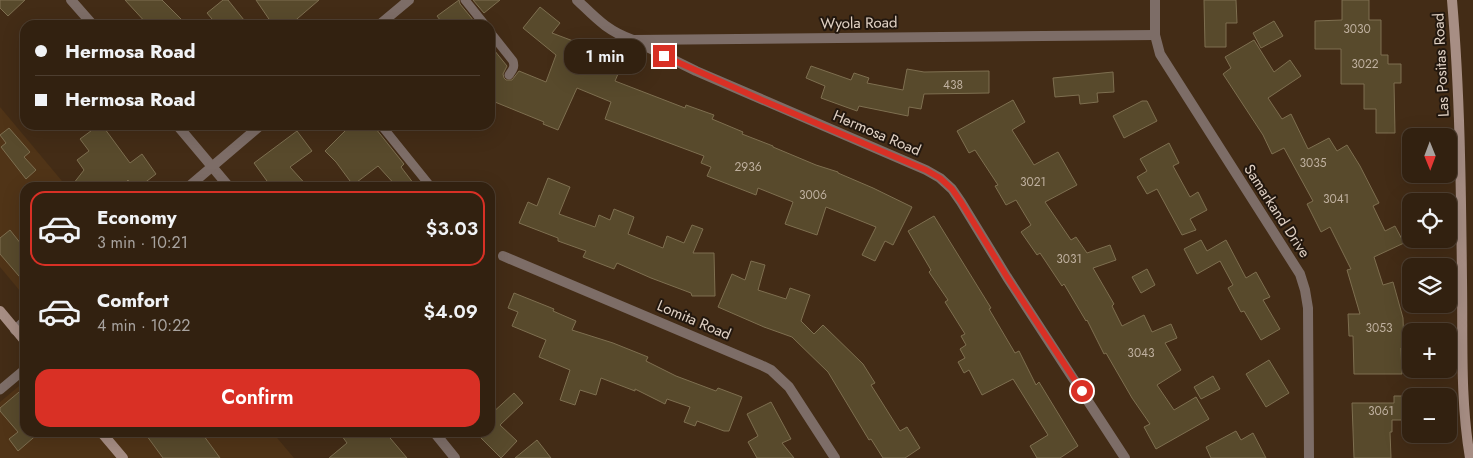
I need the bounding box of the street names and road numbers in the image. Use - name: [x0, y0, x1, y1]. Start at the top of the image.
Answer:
- street label: Wyola Road: [820, 11, 898, 35]
- street label: Las Positas Road: [1427, 12, 1455, 118]
- street label: Hermosa Road: [830, 105, 924, 161]
- street label: Samarkand Drive: [1238, 160, 1316, 262]
- street label: Lomita Road: [654, 295, 734, 345]

